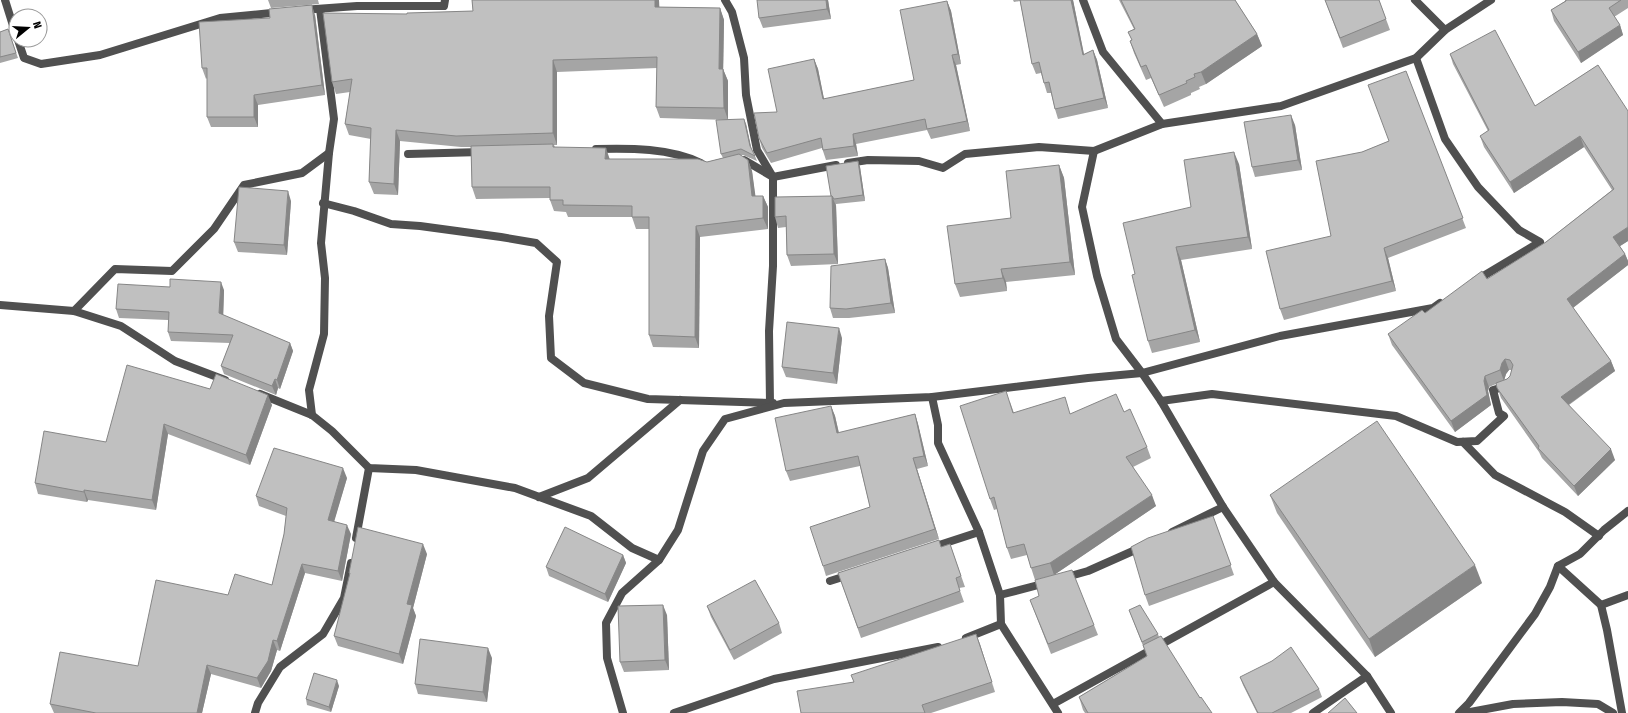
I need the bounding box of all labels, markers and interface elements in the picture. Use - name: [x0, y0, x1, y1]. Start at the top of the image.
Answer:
- north arrow: [8, 8, 48, 48]
- text: N: [30, 20, 44, 30]

